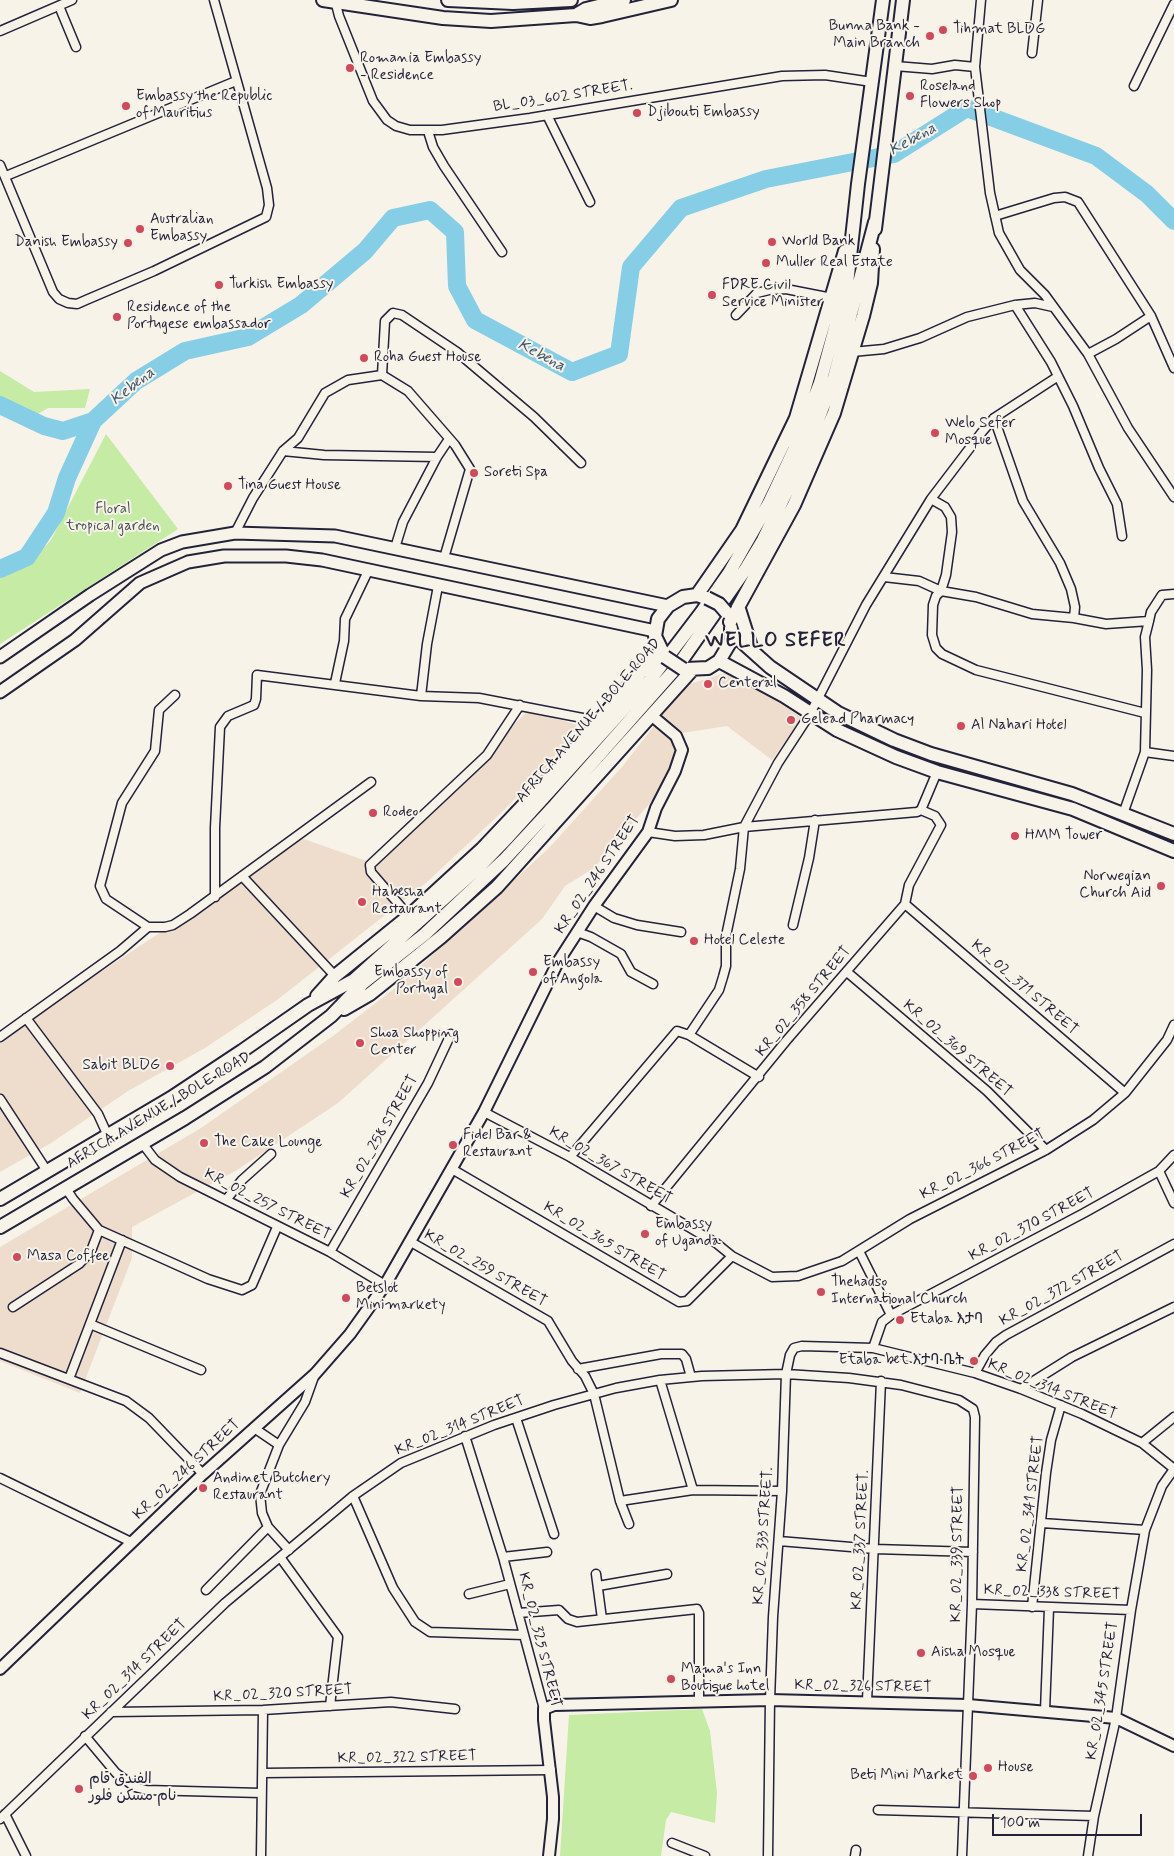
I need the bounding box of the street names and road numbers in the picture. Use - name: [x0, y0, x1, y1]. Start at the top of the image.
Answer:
- street label: BL_03_602 STREET.: [492, 77, 634, 117]
- street label: AFRICA AVENUE / BOLE ROAD: [513, 635, 665, 807]
- street label: KR_02_246 STREET: [552, 812, 644, 938]
- street label: KR_02_371 STREET: [967, 937, 1081, 1039]
- street label: KR_02_358 STREET: [753, 943, 855, 1061]
- street label: KR_02_369 STREET: [899, 997, 1015, 1101]
- street label: AFRICA AVENUE / BOLE ROAD: [64, 1049, 254, 1173]
- street label: KR_02_258 STREET: [337, 1072, 423, 1202]
- street label: KR_02_367 STREET: [545, 1123, 675, 1209]
- street label: KR_02_366 STREET: [918, 1126, 1048, 1204]
- street label: KR_02_257 STREET: [201, 1165, 333, 1245]
- street label: KR_02_370 STREET: [966, 1184, 1098, 1266]
- street label: KR_02_365 STREET: [540, 1198, 668, 1286]
- street label: KR_02_259 STREET: [420, 1226, 550, 1312]
- street label: KR_02_372 STREET: [997, 1247, 1127, 1331]
- street label: KR_02_314 STREET: [985, 1356, 1119, 1424]
- street label: KR_02_314 STREET: [393, 1392, 527, 1460]
- street label: KR_02_246 STREET: [130, 1416, 244, 1524]
- street label: KR_02_341 STREET: [1014, 1435, 1048, 1573]
- street label: KR_02_333 STREET.: [750, 1467, 778, 1605]
- street label: KR_02_337 STREET.: [848, 1469, 874, 1611]
- street label: KR_02_339 STREET: [948, 1485, 968, 1623]
- street label: KR_02_325 STREET: [513, 1571, 565, 1709]
- street label: KR_02_338 STREET: [983, 1582, 1121, 1604]
- street label: KR_02_314 STREET: [79, 1616, 191, 1724]
- street label: KR_02_345 STREET: [1083, 1620, 1123, 1762]
- street label: KR_02_326 STREET: [794, 1677, 932, 1697]
- street label: KR_02_320 STREET: [213, 1681, 353, 1707]
- street label: KR_02_322 STREET: [337, 1748, 477, 1768]

